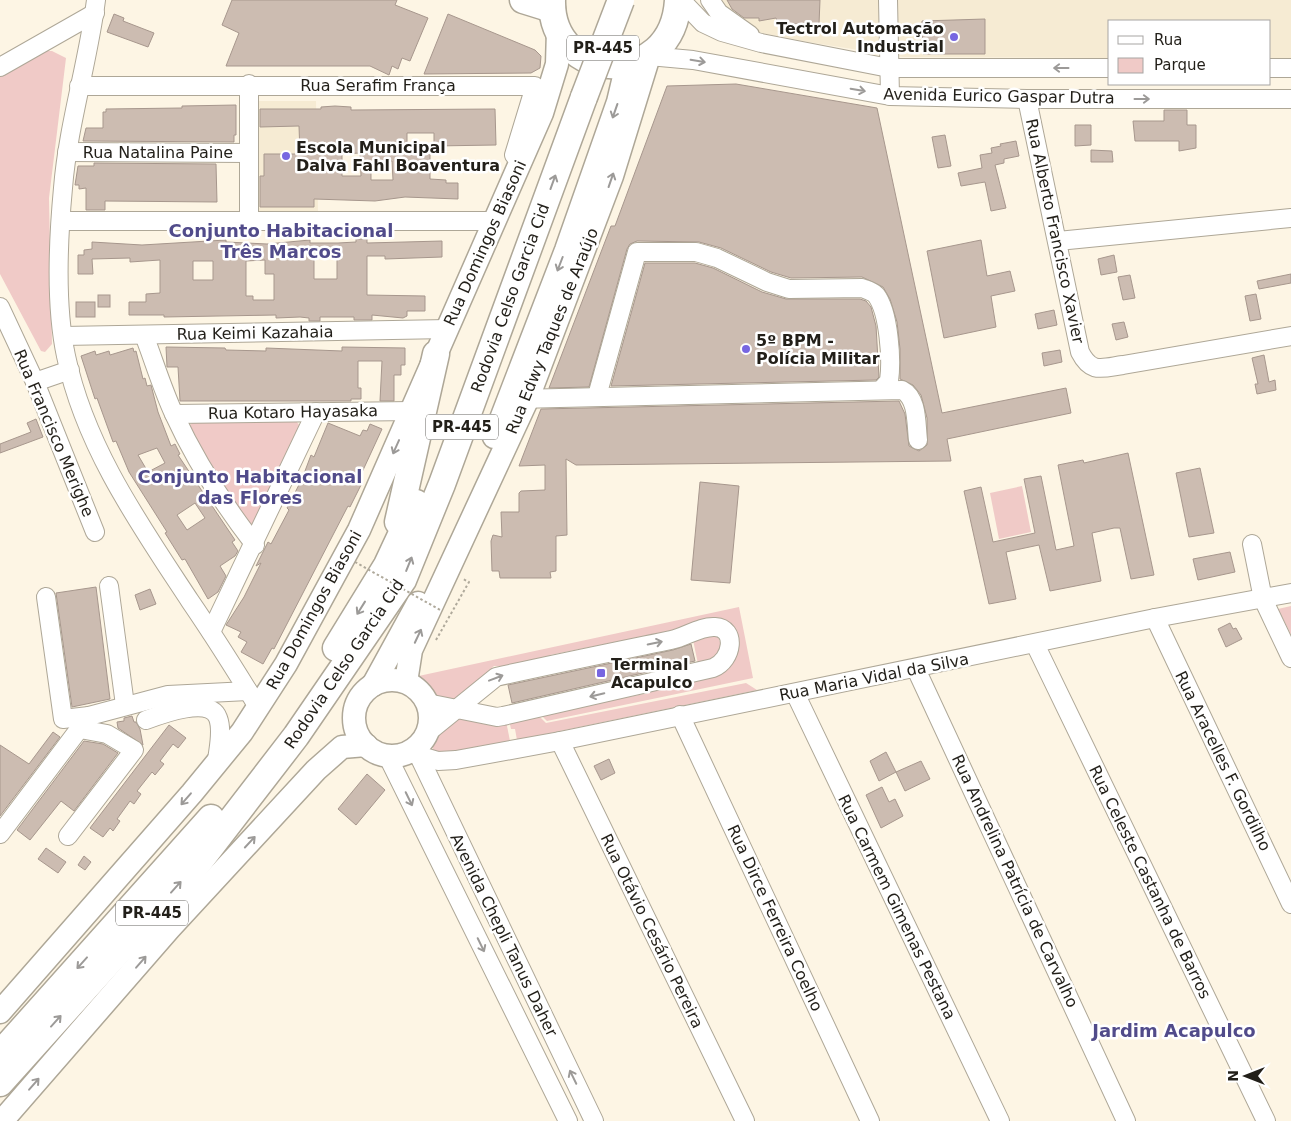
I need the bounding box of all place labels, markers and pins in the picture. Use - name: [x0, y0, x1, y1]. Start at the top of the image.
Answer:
- place label: Tectrol Automação Industrial: [776, 19, 944, 56]
- marker: Tectrol Automação Industrial: [948, 31, 960, 43]
- place label: Escola Municipal Dalva Fahl Boaventura: [296, 138, 500, 175]
- marker: Escola Municipal Dalva Fahl Boaventura: [280, 150, 292, 162]
- place label: 5º BPM - Polícia Militar: [756, 331, 880, 368]
- marker: 5º BPM - Polícia Militar: [740, 343, 752, 355]
- place label: Terminal Acapulco: [611, 655, 692, 692]
- marker: Terminal Acapulco: [595, 667, 607, 679]

